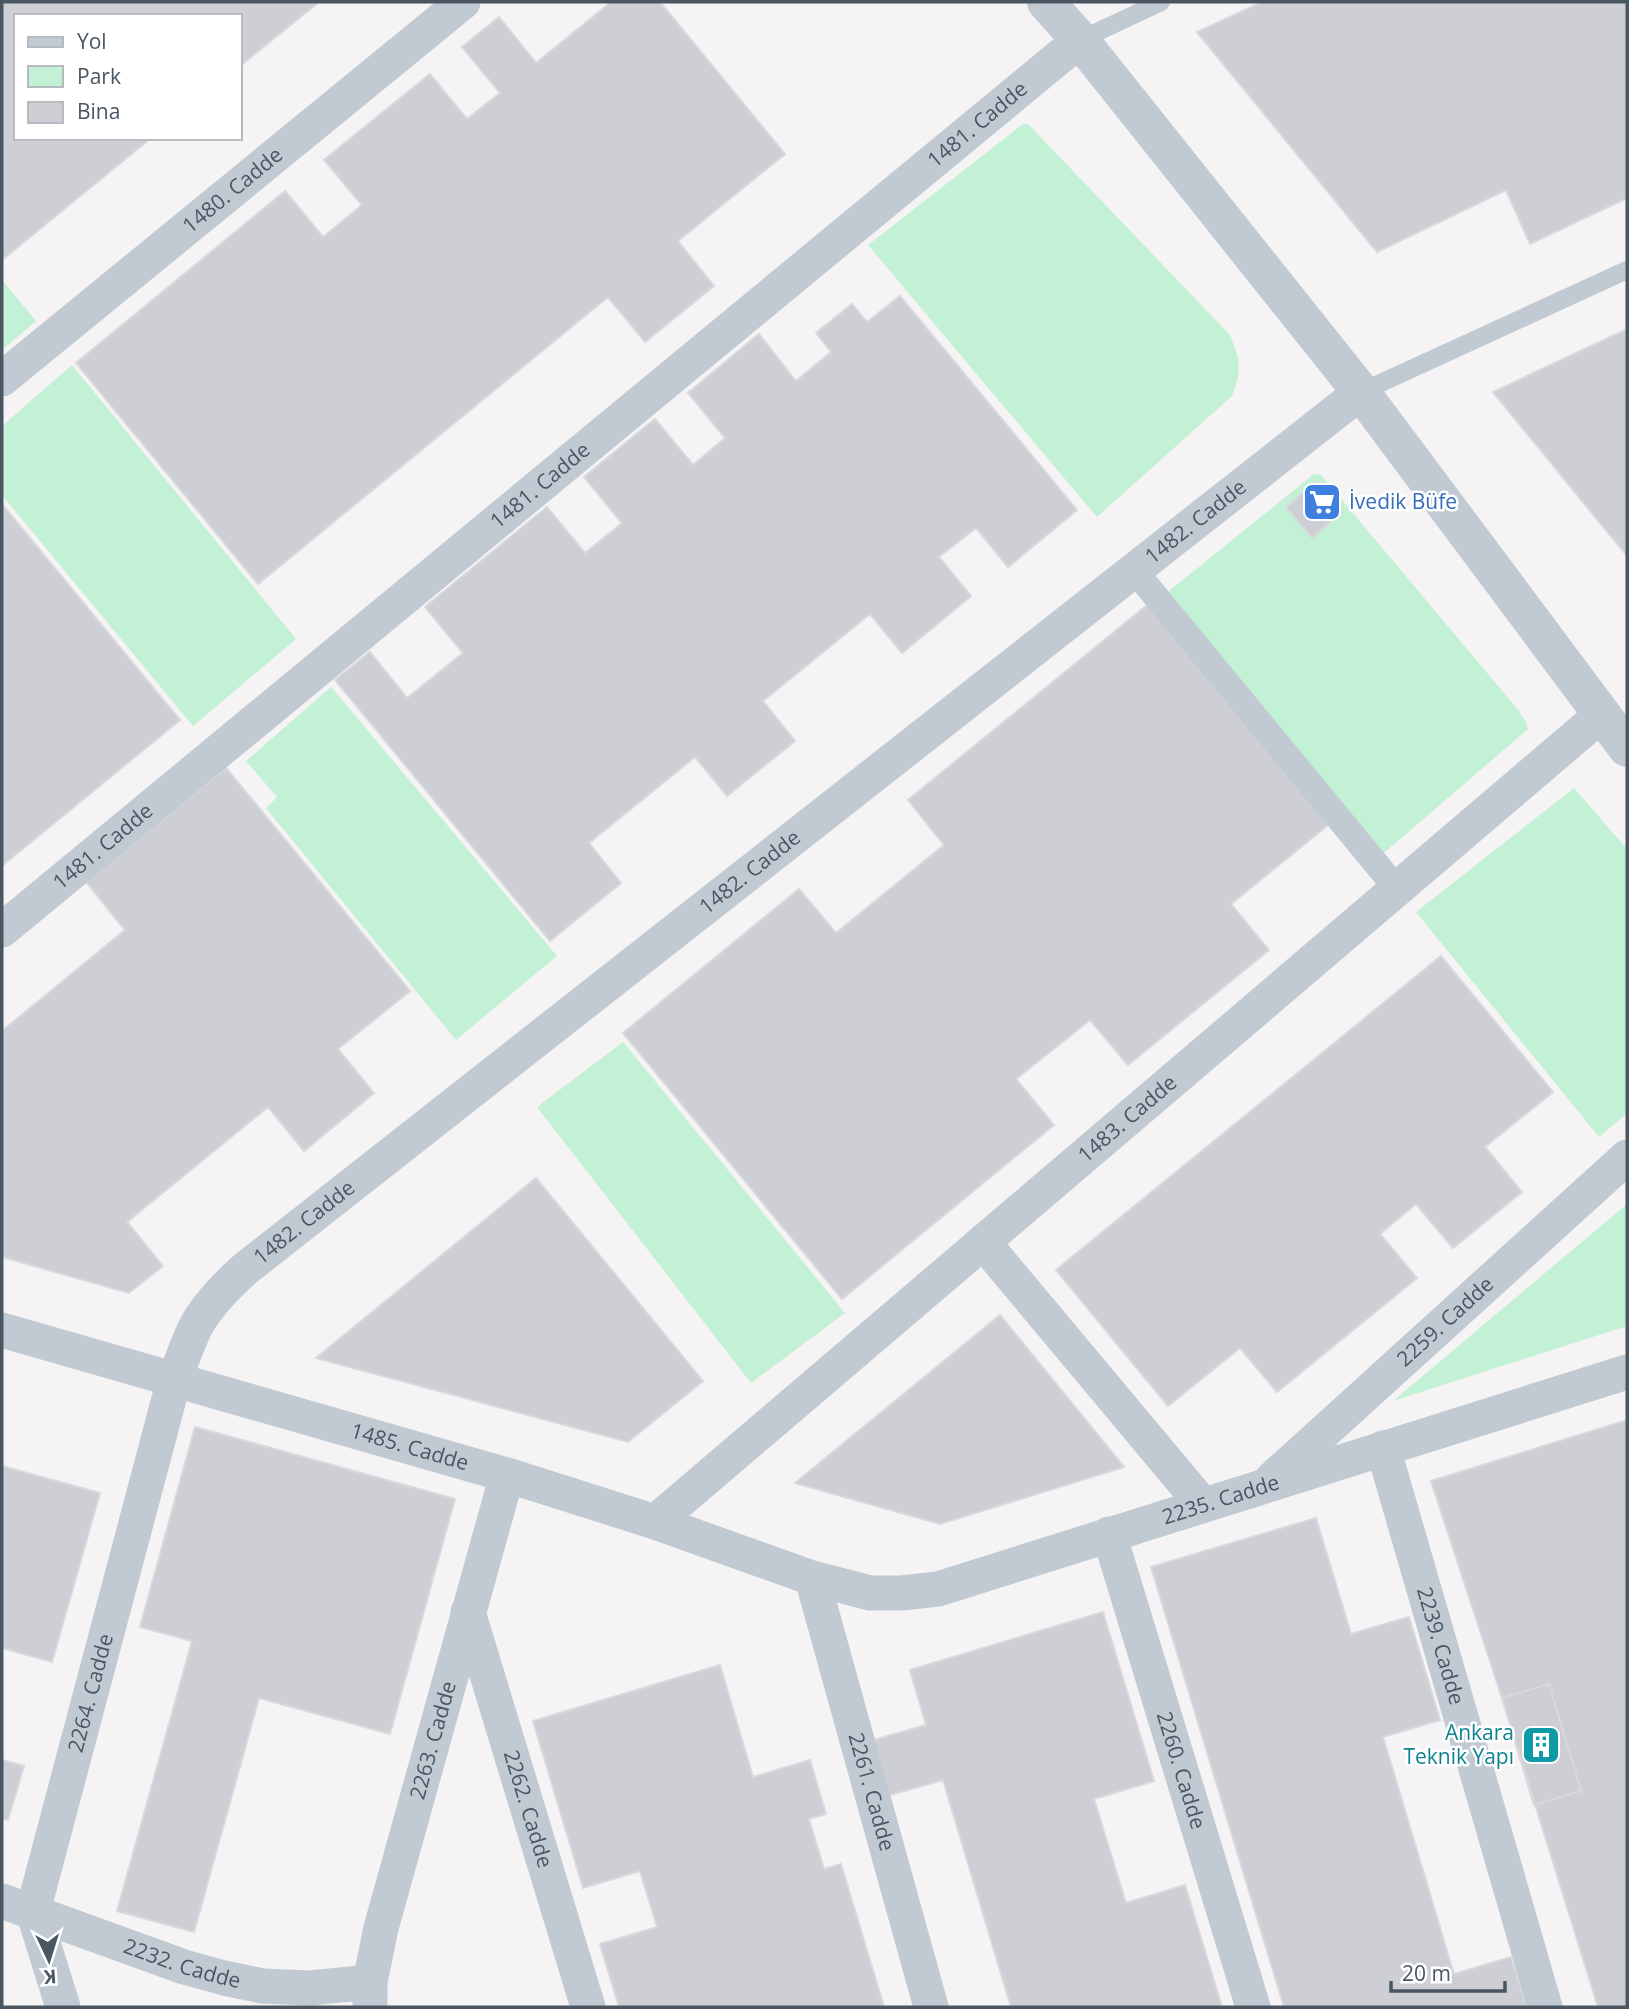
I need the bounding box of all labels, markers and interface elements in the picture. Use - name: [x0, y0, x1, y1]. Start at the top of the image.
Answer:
- legend: [14, 14, 242, 140]
- text: Yol: [77, 27, 107, 55]
- text: Park: [77, 62, 121, 90]
- street label: 1481. Cadde: [921, 74, 1033, 173]
- text: Bina: [77, 97, 120, 125]
- street label: 1480. Cadde: [176, 140, 288, 239]
- street label: 1481. Cadde: [484, 435, 595, 534]
- street label: 1482. Cadde: [1139, 473, 1252, 570]
- supermarket icon: İvedik Büfe: [1301, 481, 1343, 523]
- place label: İvedik Büfe: [1349, 487, 1457, 515]
- street label: 1481. Cadde: [47, 796, 158, 895]
- street label: 1482. Cadde: [693, 823, 806, 920]
- street label: 1483. Cadde: [1072, 1068, 1182, 1168]
- street label: 1482. Cadde: [247, 1173, 360, 1270]
- street label: 2259. Cadde: [1390, 1270, 1499, 1372]
- street label: 1485. Cadde: [348, 1416, 472, 1476]
- street label: 2235. Cadde: [1158, 1467, 1283, 1531]
- street label: 2239. Cadde: [1411, 1583, 1472, 1708]
- street label: 2264. Cadde: [61, 1631, 119, 1755]
- street label: 2263. Cadde: [402, 1678, 462, 1802]
- street label: 2260. Cadde: [1151, 1708, 1213, 1832]
- place label: Ankara Teknik Yapı: [1403, 1718, 1514, 1770]
- building icon: Ankara Teknik Yapı: [1520, 1724, 1562, 1766]
- street label: 2261. Cadde: [843, 1729, 902, 1854]
- street label: 2262. Cadde: [498, 1747, 560, 1871]
- north arrow: [14, 1925, 84, 1995]
- street label: 2232. Cadde: [120, 1931, 243, 1994]
- scale bar: [1391, 1950, 1505, 1994]
- text: 20 m: [1402, 1959, 1451, 1987]
- text: K: [43, 1964, 57, 1990]

